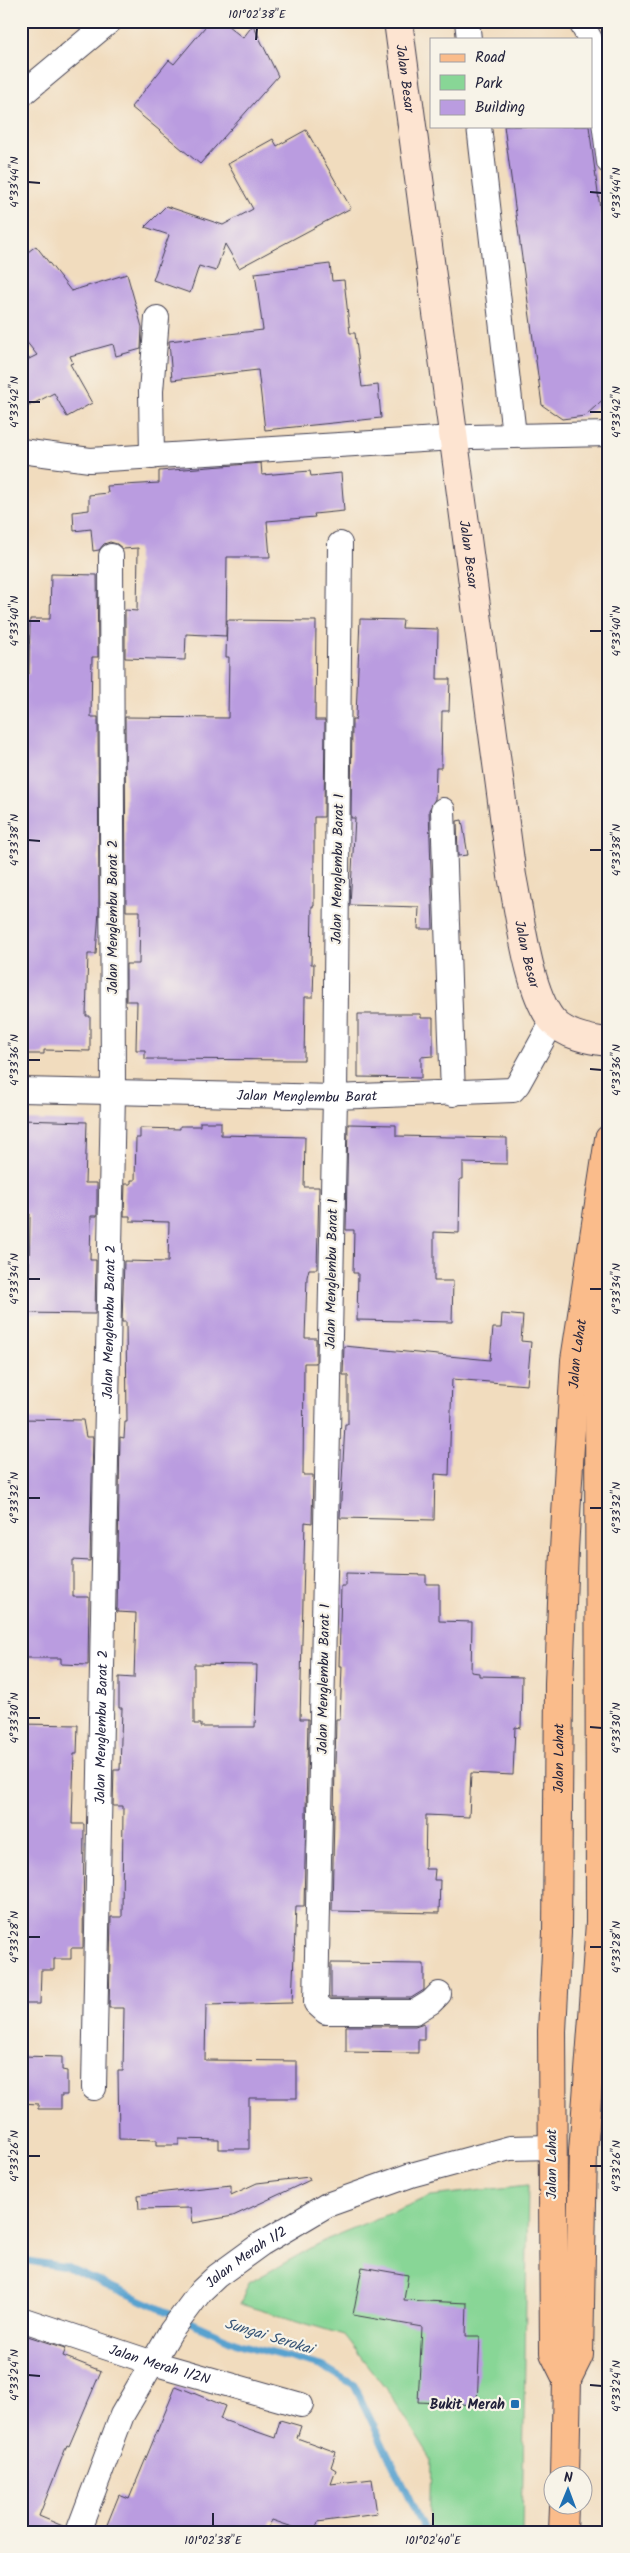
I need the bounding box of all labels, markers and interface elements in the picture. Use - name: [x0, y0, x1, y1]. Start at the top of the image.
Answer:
- text: 101°02'38"E: [228, 5, 287, 24]
- legend: [430, 38, 592, 128]
- street label: Jalan Besar: [389, 43, 420, 115]
- text: Road: [475, 46, 506, 70]
- text: Park: [475, 72, 503, 96]
- text: Building: [475, 96, 525, 120]
- text: 4°33'44"N: [5, 156, 24, 208]
- text: 4°33'44"N: [607, 167, 626, 219]
- text: 4°33'42"N: [5, 376, 24, 428]
- text: 4°33'42"N: [607, 386, 626, 438]
- street label: Jalan Besar: [453, 519, 484, 591]
- text: 4°33'40"N: [5, 596, 24, 646]
- text: 4°33'40"N: [607, 606, 626, 656]
- street label: Jalan Menglembu Barat 1: [326, 794, 350, 944]
- text: 4°33'38"N: [5, 814, 24, 866]
- text: 4°33'38"N: [607, 824, 626, 876]
- street label: Jalan Menglembu Barat 2: [102, 840, 124, 994]
- street label: Jalan Besar: [508, 918, 546, 992]
- text: 4°33'36"N: [5, 1034, 24, 1086]
- text: 4°33'36"N: [607, 1044, 626, 1096]
- street label: Jalan Menglembu Barat: [236, 1085, 378, 1109]
- street label: Jalan Menglembu Barat 1: [320, 1199, 344, 1349]
- street label: Jalan Menglembu Barat 2: [97, 1245, 122, 1399]
- text: 4°33'34"N: [5, 1253, 24, 1305]
- text: 4°33'34"N: [607, 1263, 626, 1315]
- street label: Jalan Lahat: [563, 1317, 593, 1389]
- text: 4°33'32"N: [5, 1472, 24, 1524]
- text: 4°33'32"N: [607, 1482, 626, 1534]
- street label: Jalan Menglembu Barat 1: [312, 1604, 336, 1754]
- street label: Jalan Menglembu Barat 2: [89, 1650, 114, 1804]
- text: 4°33'30"N: [5, 1692, 24, 1744]
- text: 4°33'30"N: [607, 1702, 626, 1754]
- street label: Jalan Lahat: [548, 1723, 571, 1793]
- text: 4°33'28"N: [5, 1911, 24, 1963]
- text: 4°33'28"N: [607, 1921, 626, 1973]
- street label: Jalan Lahat: [541, 2128, 563, 2199]
- text: 4°33'26"N: [5, 2130, 24, 2182]
- text: 4°33'26"N: [607, 2140, 626, 2192]
- street label: Jalan Merah 1/2: [201, 2221, 291, 2294]
- water label: Sungai Serokai: [222, 2312, 319, 2363]
- street label: Jalan Merah 1/2N: [106, 2339, 213, 2391]
- text: 4°33'24"N: [5, 2349, 24, 2401]
- text: 4°33'24"N: [607, 2360, 626, 2412]
- place label: Bukit Merah: [430, 2394, 505, 2416]
- marker: Bukit Merah: [509, 2398, 521, 2410]
- north arrow: [542, 2466, 592, 2516]
- text: N: [564, 2467, 573, 2489]
- text: 101°02'38"E: [184, 2531, 243, 2550]
- text: 101°02'40"E: [405, 2531, 462, 2550]

